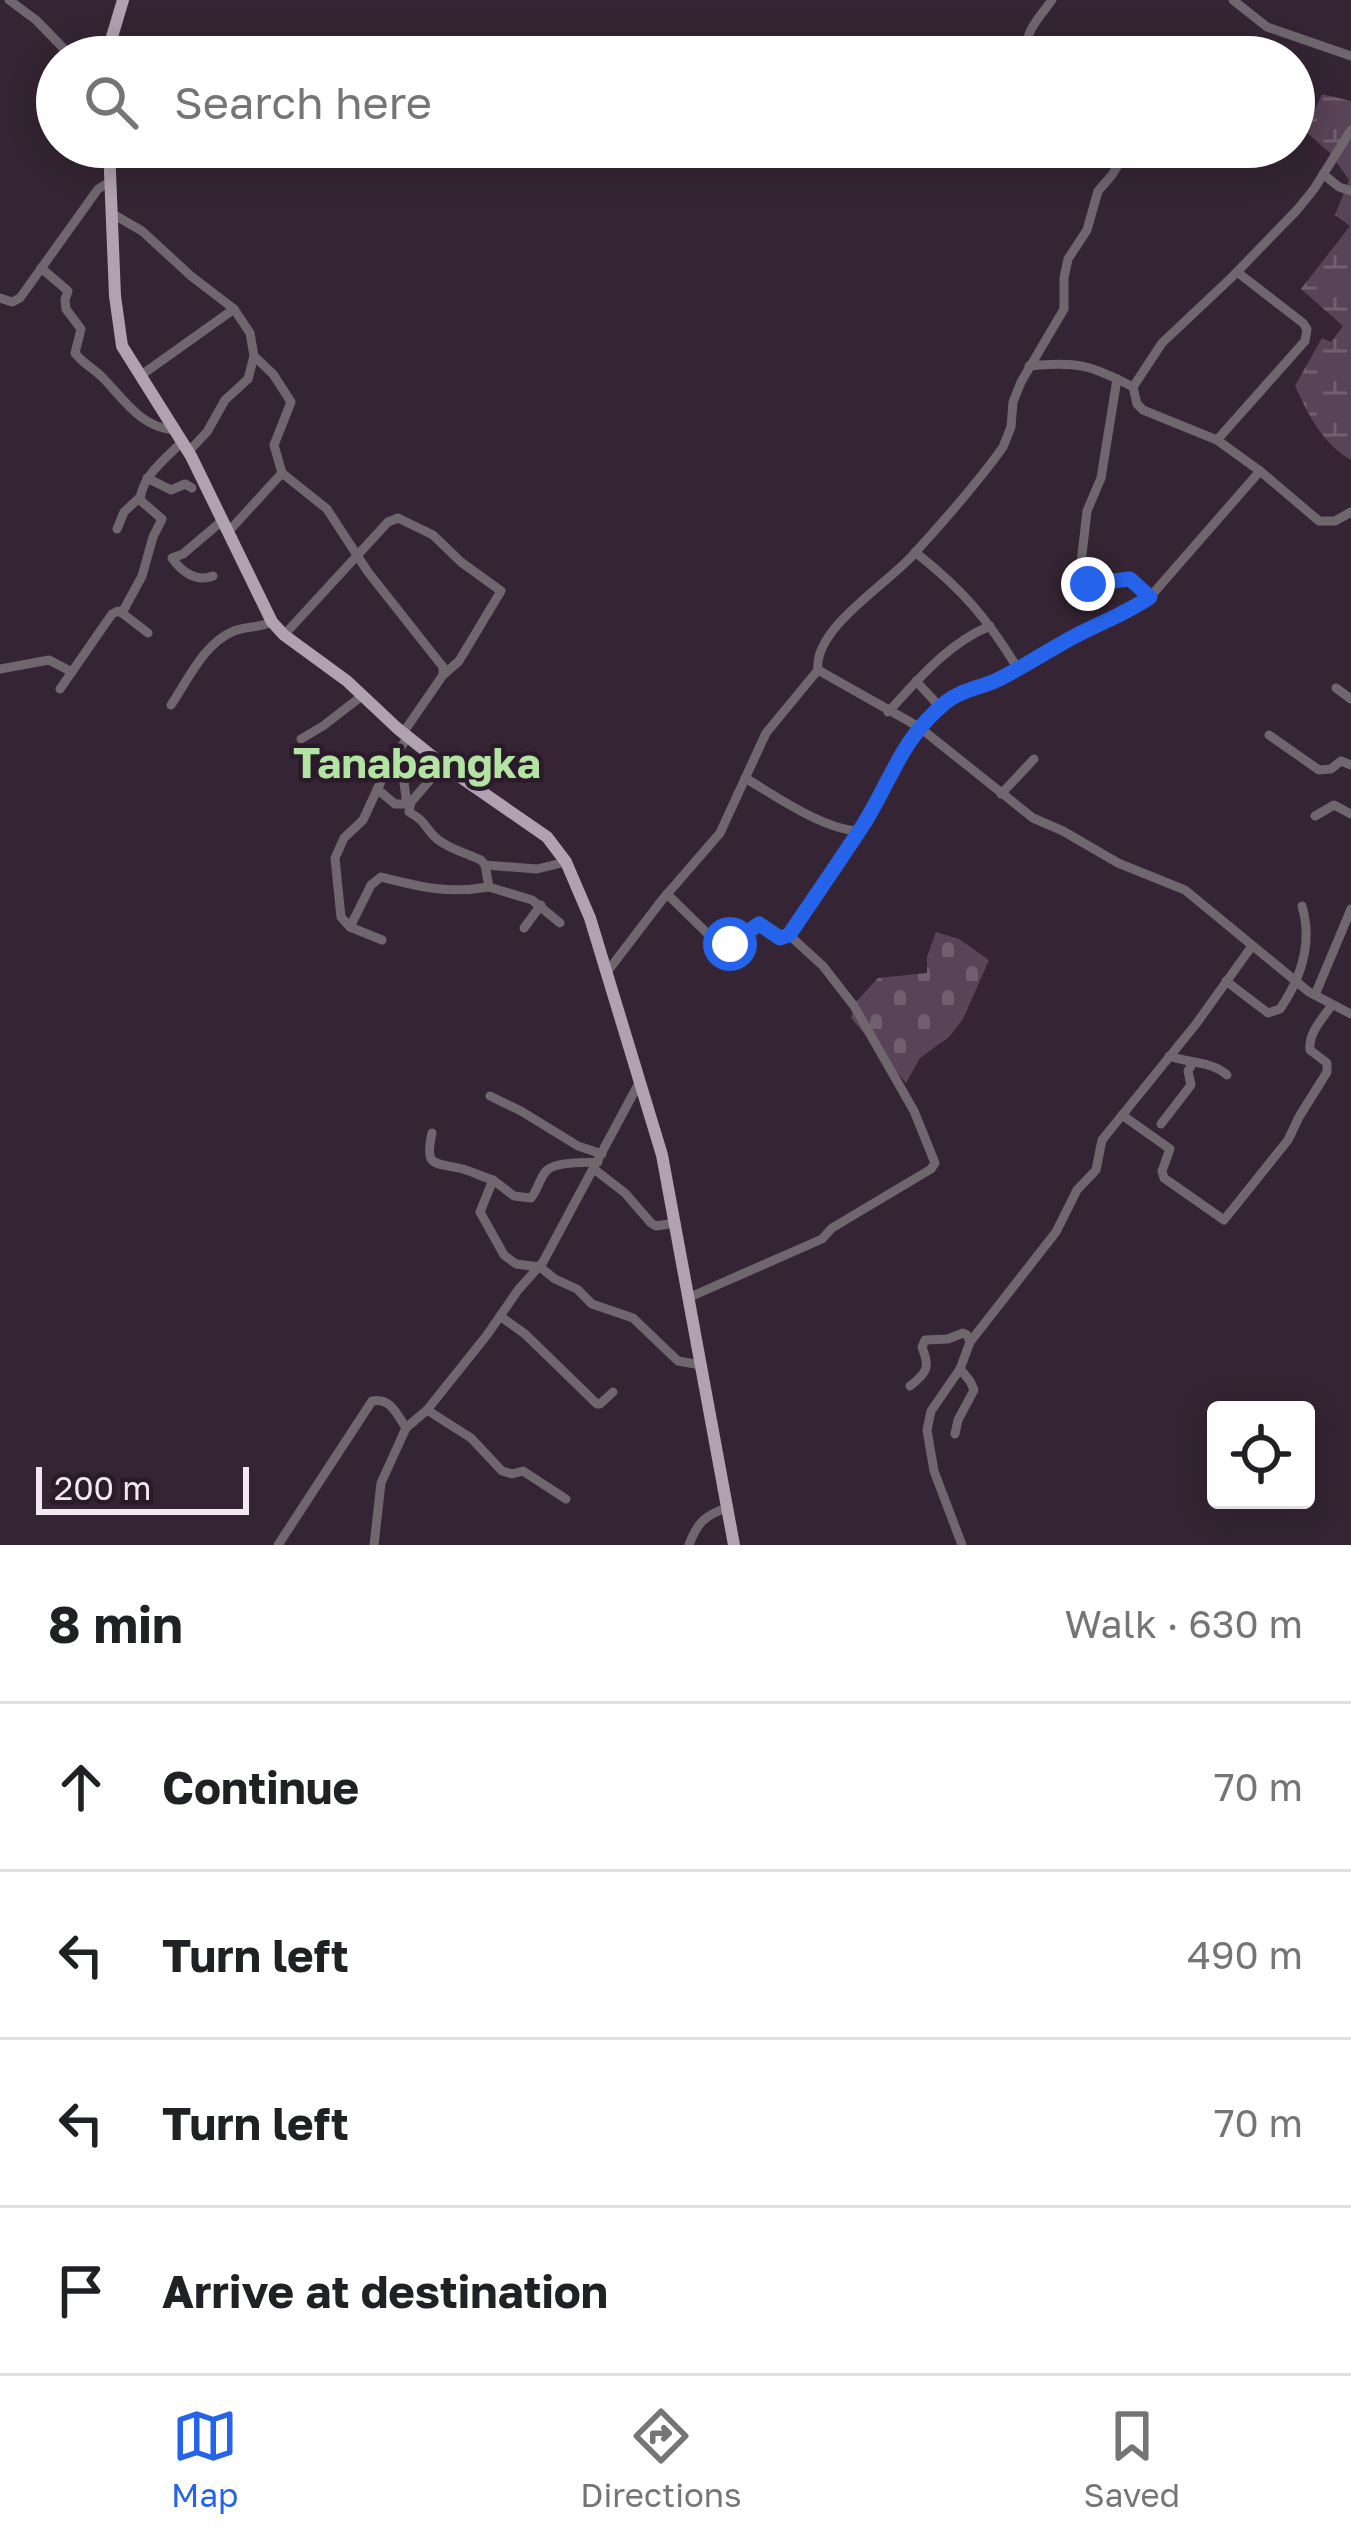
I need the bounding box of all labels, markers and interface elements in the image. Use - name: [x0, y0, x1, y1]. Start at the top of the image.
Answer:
- search box: [36, 36, 1315, 168]
- icon: search: [78, 69, 144, 135]
- text: Search here: [174, 75, 432, 129]
- route end: [1061, 557, 1115, 611]
- district label: Tanabangka: [293, 737, 541, 787]
- route start: [703, 917, 757, 971]
- map controls: [1207, 1401, 1315, 1509]
- button: locate: [1207, 1401, 1315, 1509]
- scale bar: [36, 1461, 249, 1514]
- text: 200 m: [54, 1468, 152, 1507]
- text: 8 min: [48, 1593, 183, 1654]
- text: Walk · 630 m: [1065, 1600, 1303, 1647]
- icon: ahead: [48, 1754, 114, 1820]
- text: Continue: [162, 1760, 359, 1814]
- text: 70 m: [1214, 1763, 1303, 1810]
- icon: left: [48, 1922, 114, 1988]
- text: Turn left: [162, 1928, 349, 1982]
- text: 490 m: [1187, 1931, 1303, 1978]
- icon: left: [48, 2090, 114, 2156]
- text: Turn left: [162, 2096, 349, 2150]
- text: 70 m: [1214, 2099, 1303, 2146]
- icon: arrive: [48, 2258, 114, 2324]
- text: Arrive at destination: [162, 2264, 608, 2318]
- tab: Map: [171, 2403, 238, 2514]
- tab: Directions: [580, 2403, 742, 2514]
- tab: Saved: [1084, 2403, 1180, 2514]

